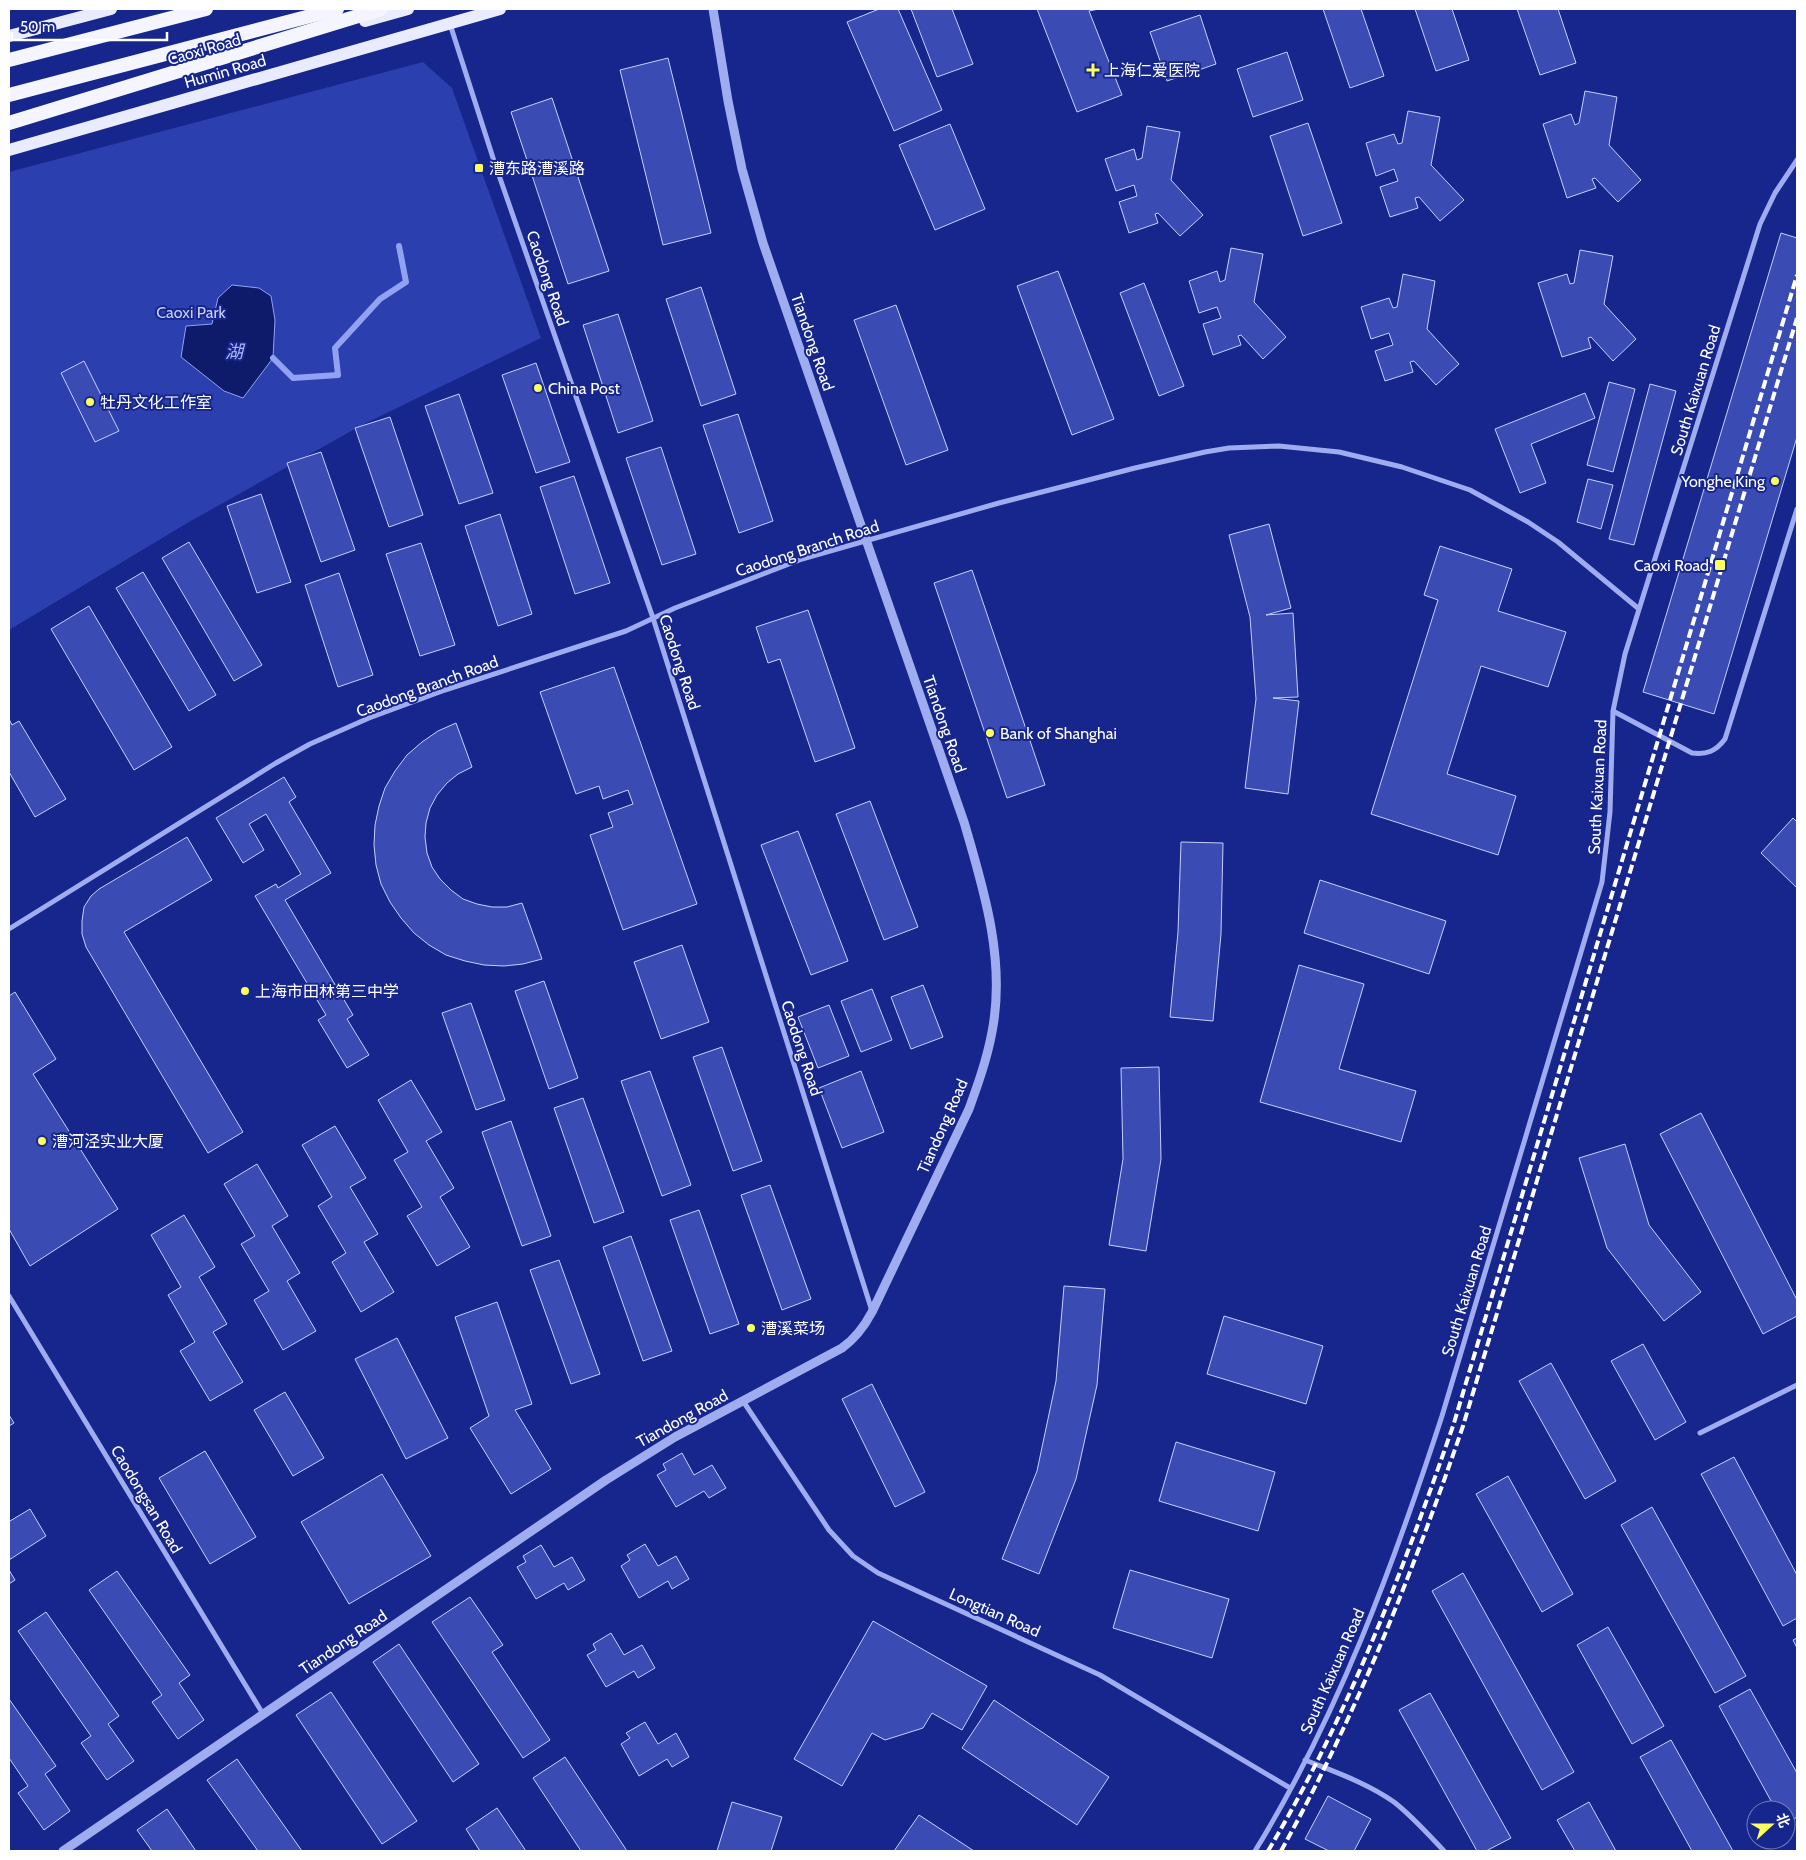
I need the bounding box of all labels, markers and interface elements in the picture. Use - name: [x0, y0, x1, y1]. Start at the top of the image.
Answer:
- scale bar: [12, 10, 168, 42]
- text: 50 m: [20, 18, 55, 36]
- street label: Caoxi Road: [165, 30, 243, 69]
- street label: Humin Road: [182, 51, 268, 92]
- place label: 上海仁爱医院: [1104, 61, 1200, 80]
- marker: 上海仁爱医院: [1086, 63, 1100, 77]
- place label: 漕东路漕溪路: [489, 159, 585, 178]
- marker: 漕东路漕溪路: [473, 162, 485, 174]
- street label: Caodong Road: [522, 228, 573, 328]
- street label: Tiandong Road: [787, 291, 838, 393]
- park label: Caoxi Park: [156, 303, 227, 322]
- street label: South Kaixuan Road: [1667, 323, 1724, 458]
- water label: 湖: [225, 341, 246, 363]
- place label: China Post: [548, 379, 621, 398]
- marker: China Post: [532, 382, 544, 394]
- place label: 牡丹文化工作室: [100, 393, 212, 412]
- marker: 牡丹文化工作室: [84, 396, 96, 408]
- place label: Yonghe King: [1680, 472, 1766, 491]
- marker: Yonghe King: [1769, 475, 1781, 487]
- street label: Caodong Branch Road: [733, 516, 881, 581]
- place label: Caoxi Road: [1634, 556, 1709, 575]
- marker: Caoxi Road: [1713, 558, 1727, 572]
- street label: Caodong Road: [655, 612, 704, 712]
- street label: Caodong Branch Road: [354, 652, 501, 721]
- street label: Tiandong Road: [919, 673, 970, 775]
- street label: South Kaixuan Road: [1584, 719, 1611, 855]
- place label: Bank of Shanghai: [1000, 724, 1117, 743]
- marker: Bank of Shanghai: [984, 727, 996, 739]
- place label: 上海市田林第三中学: [255, 982, 399, 1001]
- marker: 上海市田林第三中学: [239, 985, 251, 997]
- street label: Caodong Road: [777, 998, 826, 1098]
- street label: Tiandong Road: [913, 1076, 972, 1176]
- place label: 漕河泾实业大厦: [52, 1132, 164, 1151]
- marker: 漕河泾实业大厦: [36, 1135, 48, 1147]
- street label: South Kaixuan Road: [1438, 1224, 1495, 1359]
- place label: 漕溪菜场: [761, 1319, 825, 1338]
- marker: 漕溪菜场: [745, 1322, 757, 1334]
- street label: Tiandong Road: [633, 1386, 731, 1451]
- street label: Caodongsan Road: [107, 1442, 186, 1557]
- street label: Longtian Road: [946, 1584, 1043, 1641]
- street label: Tiandong Road: [296, 1606, 391, 1679]
- street label: South Kaixuan Road: [1296, 1606, 1369, 1737]
- north arrow: [1746, 1800, 1796, 1850]
- text: 北: [1772, 1811, 1794, 1830]

